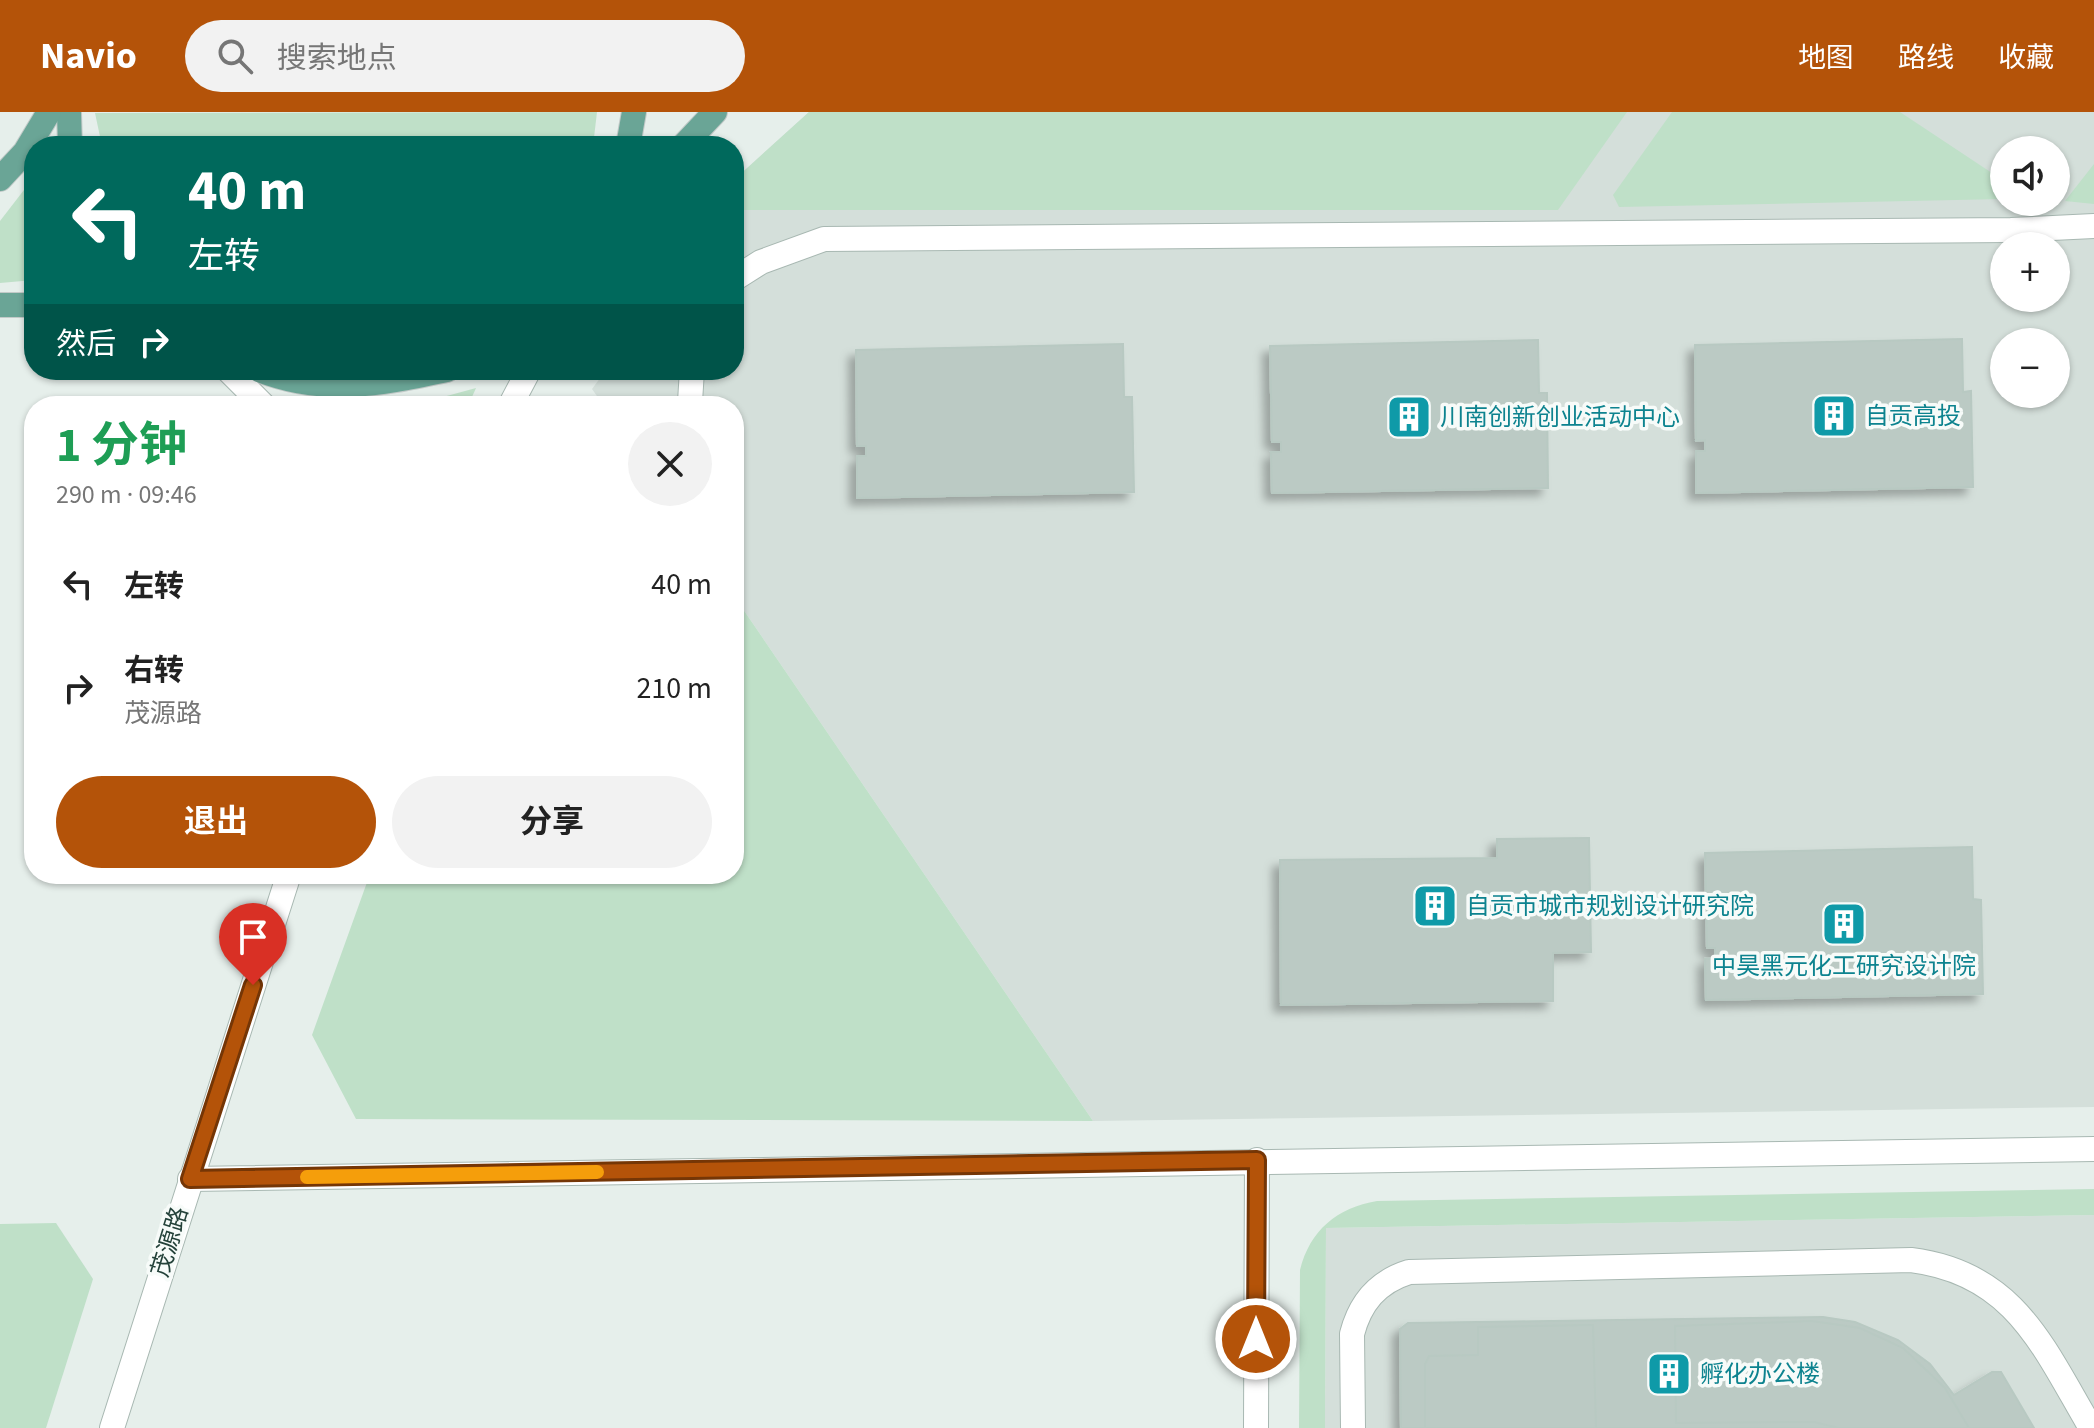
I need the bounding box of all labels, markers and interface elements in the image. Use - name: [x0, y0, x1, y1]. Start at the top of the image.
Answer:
- search box: [185, 20, 745, 92]
- text: Navio: [40, 29, 137, 83]
- icon: search: [213, 34, 257, 78]
- text: 搜索地点: [277, 37, 397, 80]
- text: 地图: [1798, 38, 1854, 78]
- text: 路线: [1898, 38, 1954, 78]
- text: 收藏: [1998, 38, 2054, 78]
- map controls: [1990, 136, 2070, 408]
- button: sound: [1990, 136, 2070, 216]
- text: 40 m: [188, 152, 306, 231]
- icon: left: [56, 168, 160, 272]
- text: 左转: [188, 231, 260, 282]
- button: +: [1990, 232, 2070, 312]
- icon: right: [132, 320, 176, 364]
- text: 然后: [56, 323, 116, 366]
- button: −: [1990, 328, 2070, 408]
- building icon: 自贡高投: [1810, 392, 1858, 440]
- building icon: 川南创新创业活动中心: [1385, 393, 1433, 441]
- place label: 自贡高投: [1865, 399, 1961, 434]
- place label: 川南创新创业活动中心: [1440, 400, 1680, 435]
- text: 1 分钟: [56, 412, 187, 480]
- button: close: [628, 422, 712, 506]
- text: 290 m · 09:46: [56, 476, 197, 513]
- icon: left: [56, 562, 100, 606]
- text: 40 m: [651, 563, 712, 606]
- text: 左转: [124, 565, 184, 608]
- text: 右转: [124, 649, 184, 692]
- icon: right: [56, 666, 100, 710]
- text: 210 m: [636, 667, 712, 710]
- text: 茂源路: [124, 695, 202, 732]
- button: 退出: [56, 776, 376, 868]
- button: 分享: [392, 776, 712, 868]
- building icon: 自贡市城市规划设计研究院: [1411, 882, 1459, 930]
- place label: 自贡市城市规划设计研究院: [1466, 889, 1754, 924]
- building icon: 中昊黑元化工研究设计院: [1820, 900, 1868, 948]
- pin: [219, 903, 287, 985]
- icon: arrive: [231, 915, 275, 959]
- place label: 中昊黑元化工研究设计院: [1712, 949, 1976, 984]
- street label: 茂源路: [143, 1202, 197, 1282]
- position arrow: [1214, 1297, 1298, 1381]
- building icon: 孵化办公楼: [1645, 1350, 1693, 1398]
- place label: 孵化办公楼: [1700, 1357, 1820, 1392]

